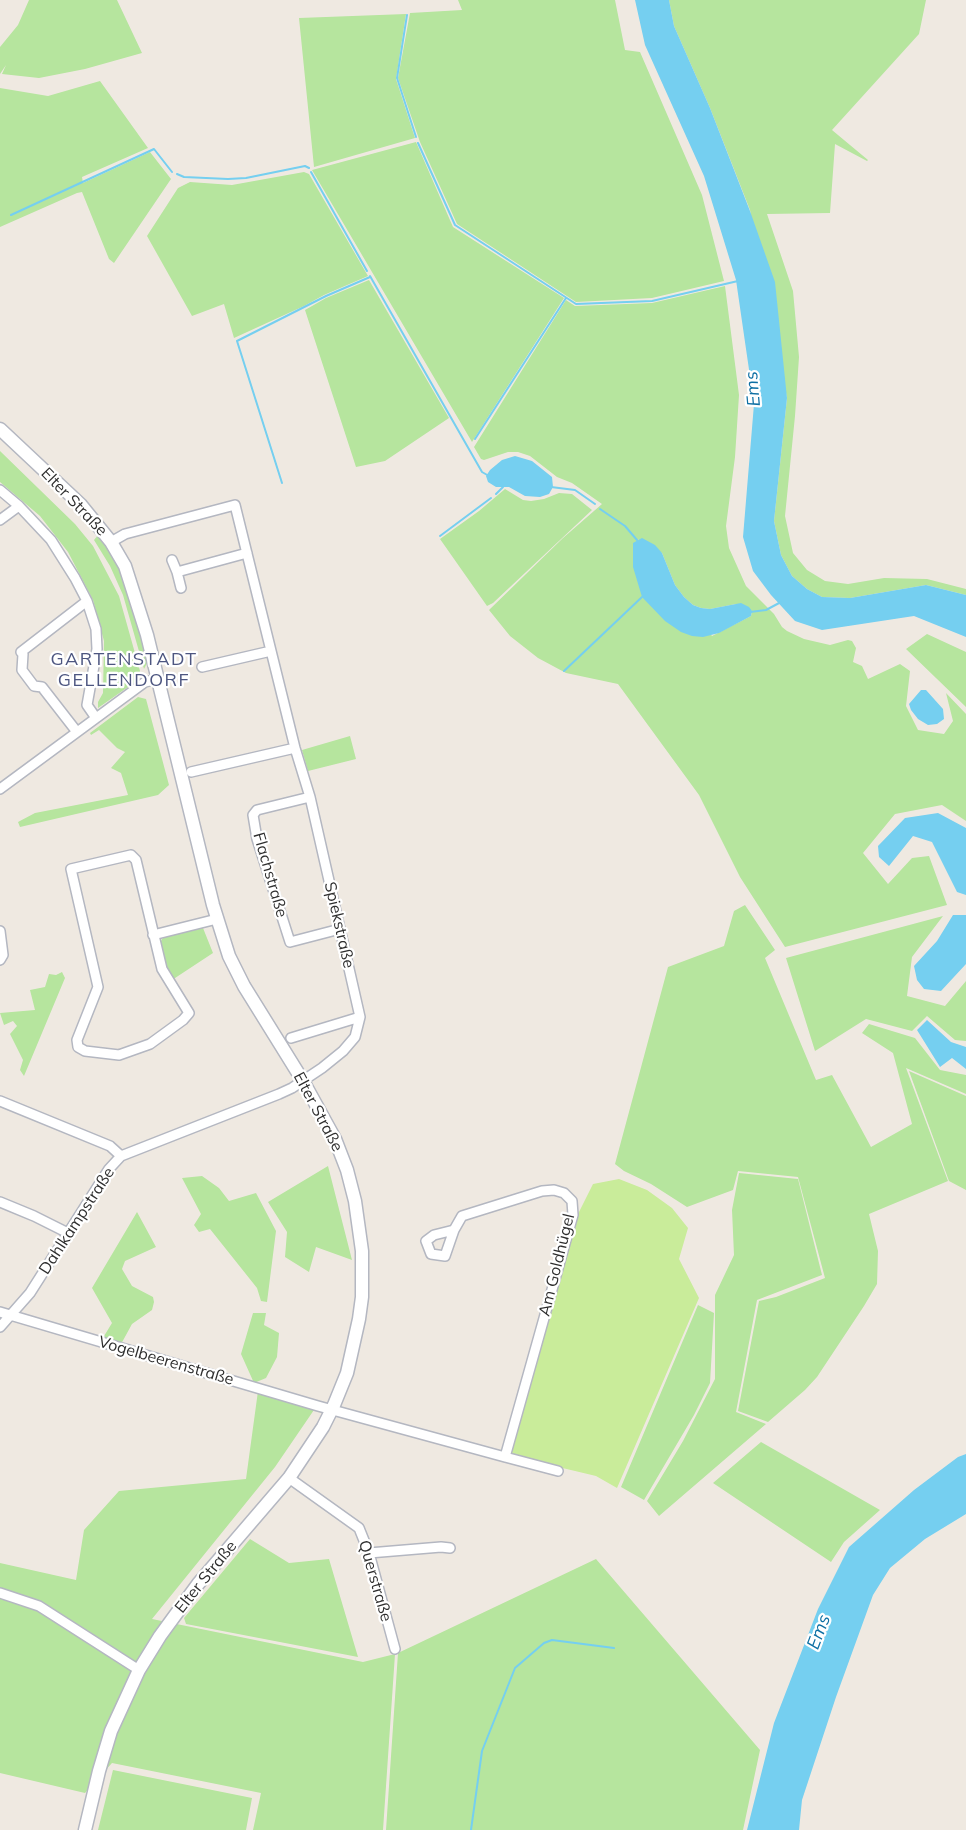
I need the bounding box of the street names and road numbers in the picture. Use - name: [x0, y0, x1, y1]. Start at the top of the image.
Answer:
- street label: Elter Straße: [37, 464, 111, 540]
- street label: Flachstraße: [249, 830, 291, 920]
- street label: Spiekstraße: [320, 880, 358, 970]
- street label: Elter Straße: [289, 1069, 347, 1155]
- street label: Dahlkampstraße: [35, 1164, 119, 1278]
- street label: Am Goldhügel: [535, 1212, 579, 1318]
- street label: Vogelbeerenstraße: [96, 1332, 236, 1390]
- street label: Elter Straße: [171, 1537, 241, 1617]
- street label: Querstraße: [354, 1538, 396, 1624]

